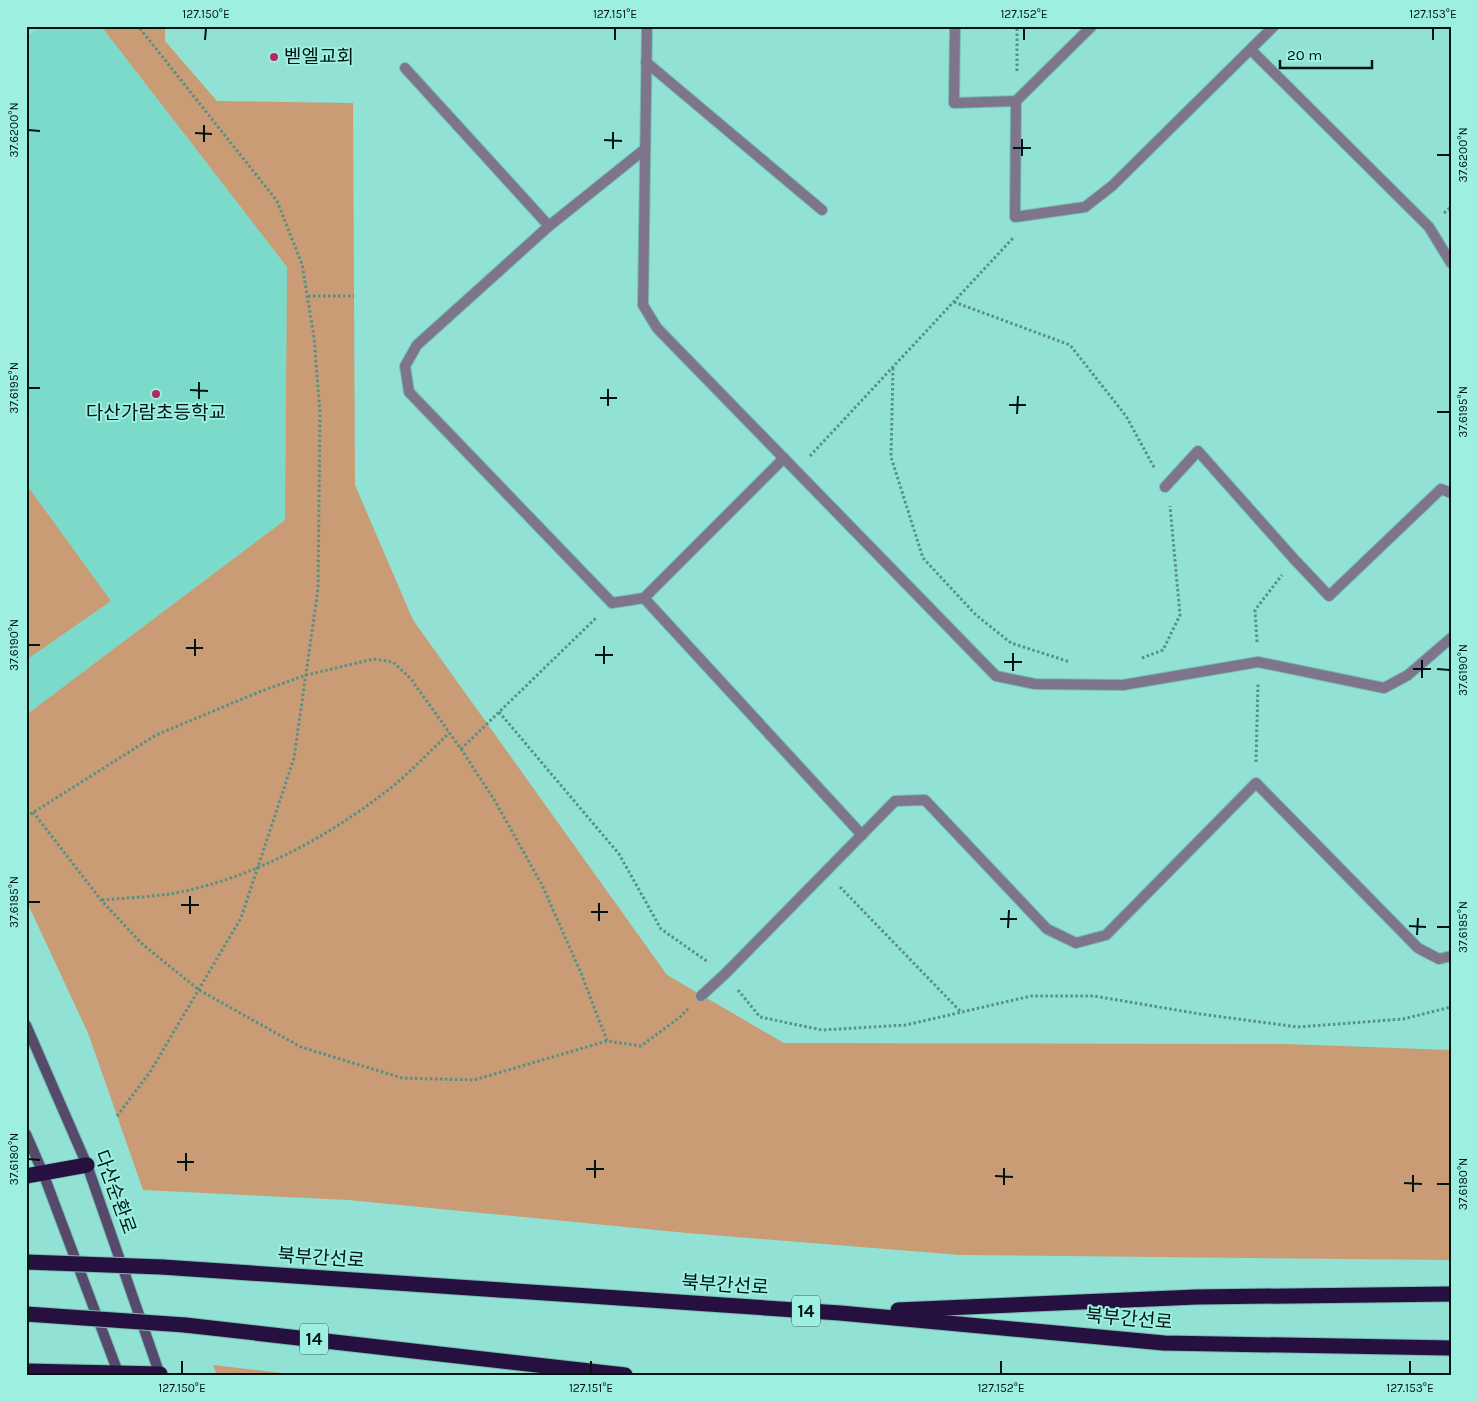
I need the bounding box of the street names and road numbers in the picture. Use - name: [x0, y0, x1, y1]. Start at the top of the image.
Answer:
- street label: 다산순환로: [90, 1147, 140, 1237]
- street label: 북부간선로: [277, 1244, 365, 1272]
- street label: 북부간선로: [681, 1271, 769, 1299]
- road number: 14: [792, 1295, 820, 1326]
- street label: 북부간선로: [1085, 1304, 1173, 1334]
- road number: 14: [300, 1324, 328, 1355]

